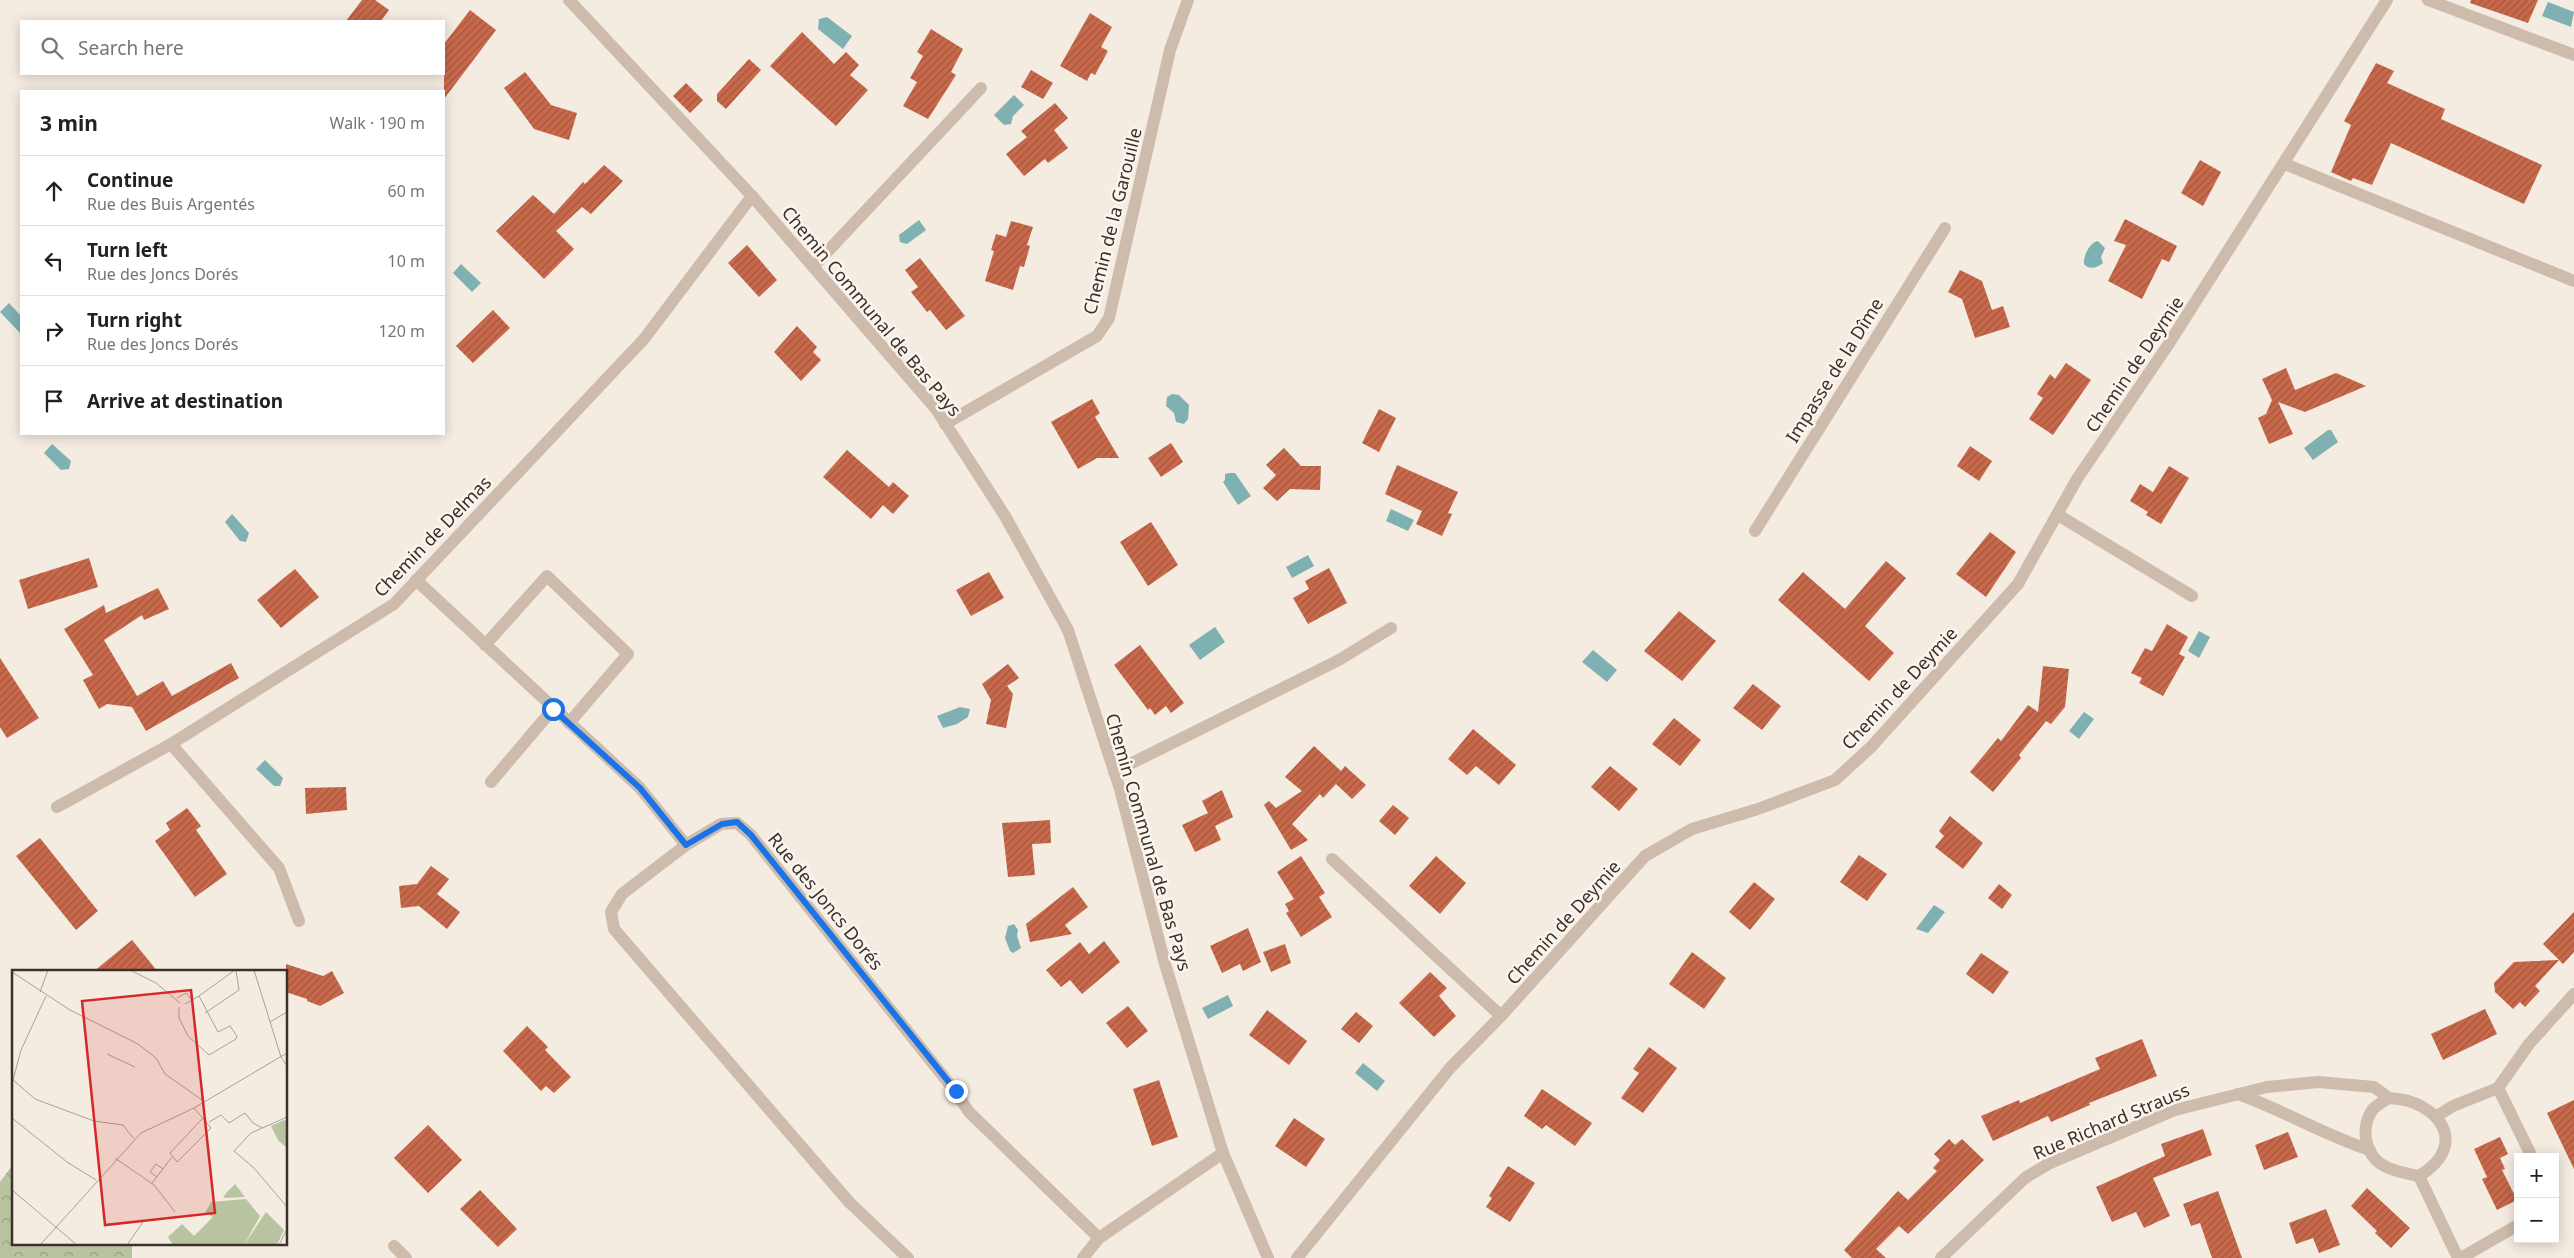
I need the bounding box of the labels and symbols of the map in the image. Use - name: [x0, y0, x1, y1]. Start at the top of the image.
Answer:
- street label: Chemin de la Garouille: [1077, 125, 1147, 317]
- street label: Chemin Communal de Bas Pays: [777, 201, 967, 421]
- street label: Chemin de Deymie: [2079, 291, 2189, 437]
- street label: Impasse de la Dîme: [1780, 293, 1888, 447]
- street label: Chemin de Delmas: [368, 470, 496, 602]
- street label: Chemin de Deymie: [1836, 621, 1962, 755]
- route start: [542, 698, 565, 721]
- street label: Chemin Communal de Bas Pays: [1101, 710, 1197, 974]
- street label: Rue des Joncs Dorés: [763, 827, 889, 975]
- street label: Chemin de Deymie: [1501, 855, 1625, 989]
- inset map: [12, 970, 288, 1246]
- street label: Rue Richard Strauss: [2029, 1077, 2193, 1165]
- route end: [945, 1080, 968, 1103]

